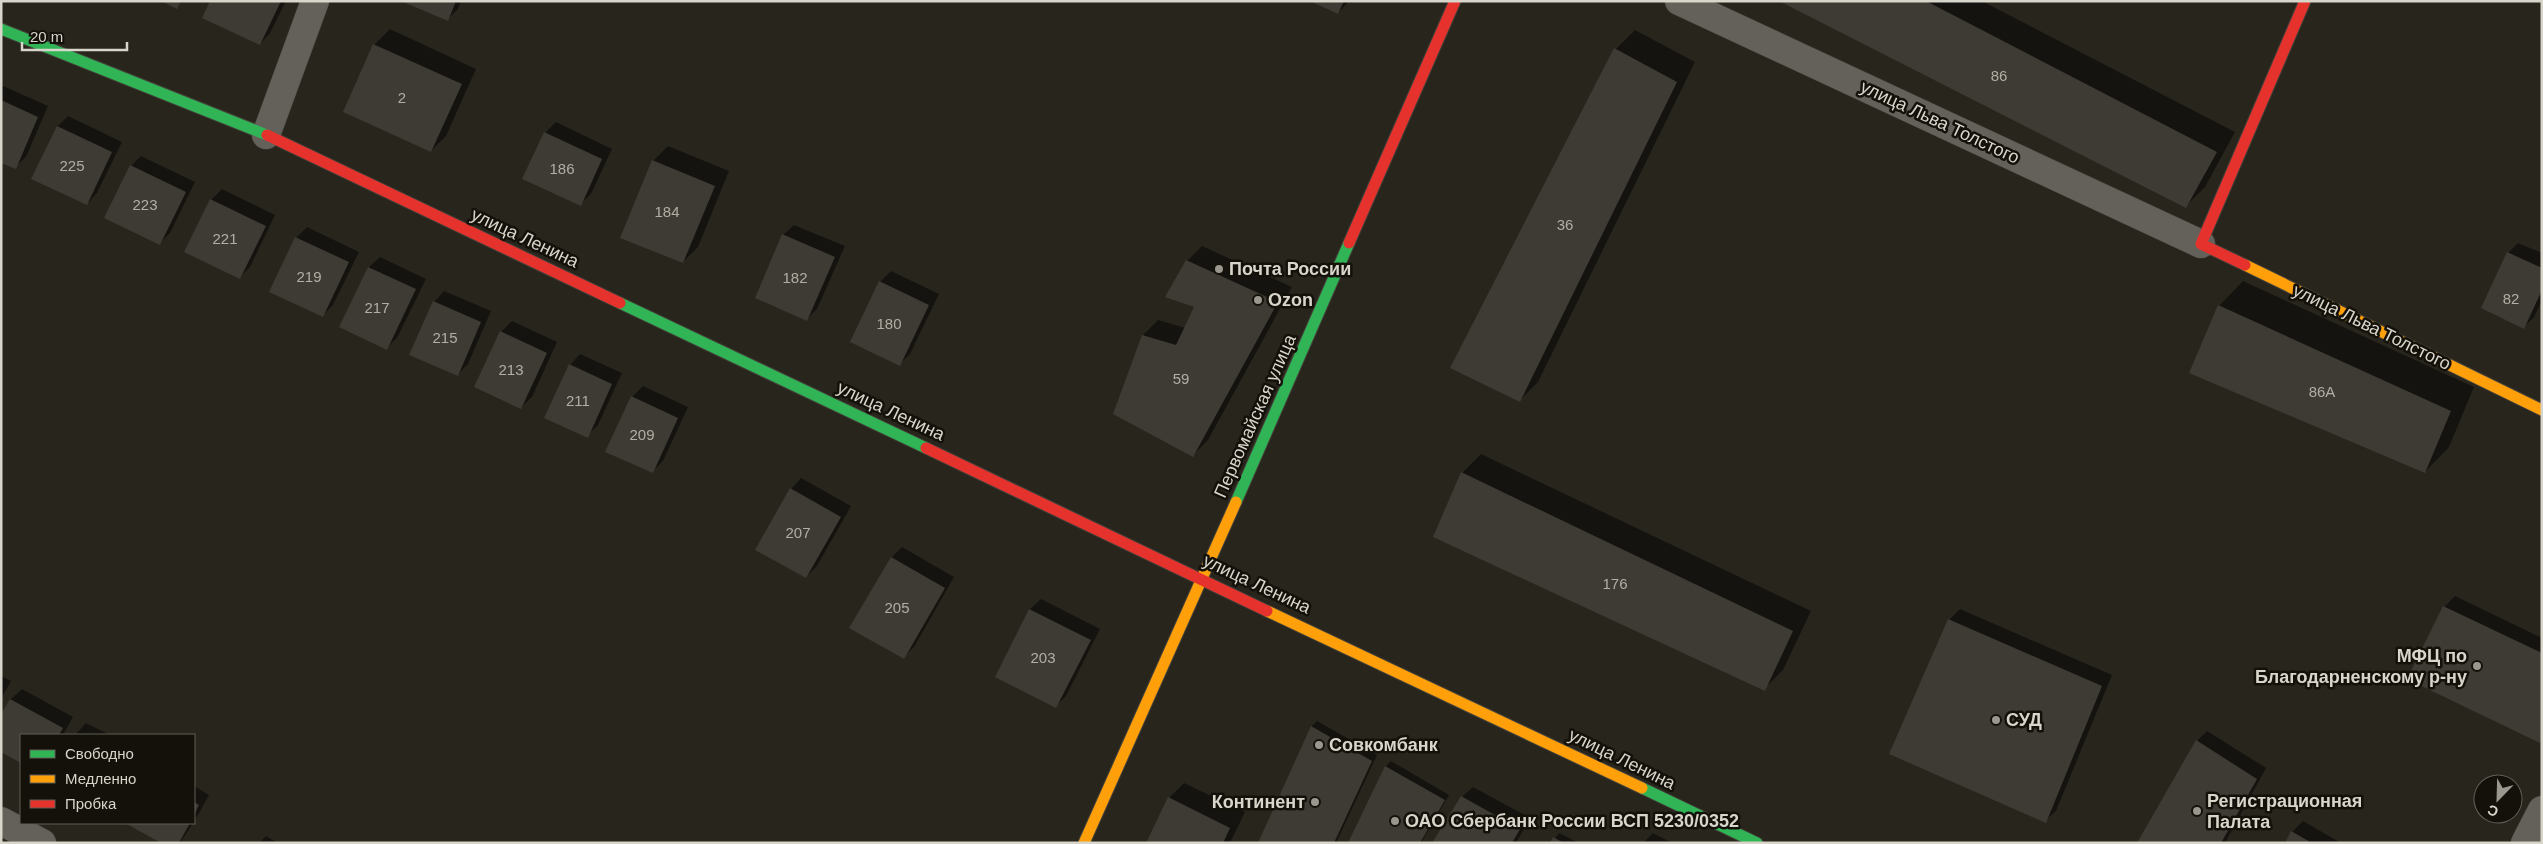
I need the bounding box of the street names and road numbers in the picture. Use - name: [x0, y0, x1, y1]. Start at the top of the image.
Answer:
- street label: улица Льва Толстого: [1857, 76, 2023, 168]
- street label: улица Ленина: [468, 204, 583, 272]
- street label: улица Льва Толстого: [2290, 280, 2454, 374]
- street label: Первомайская улица: [1210, 331, 1300, 501]
- street label: улица Ленина: [834, 377, 949, 445]
- street label: улица Ленина: [1200, 550, 1315, 618]
- street label: улица Ленина: [1565, 725, 1680, 794]

